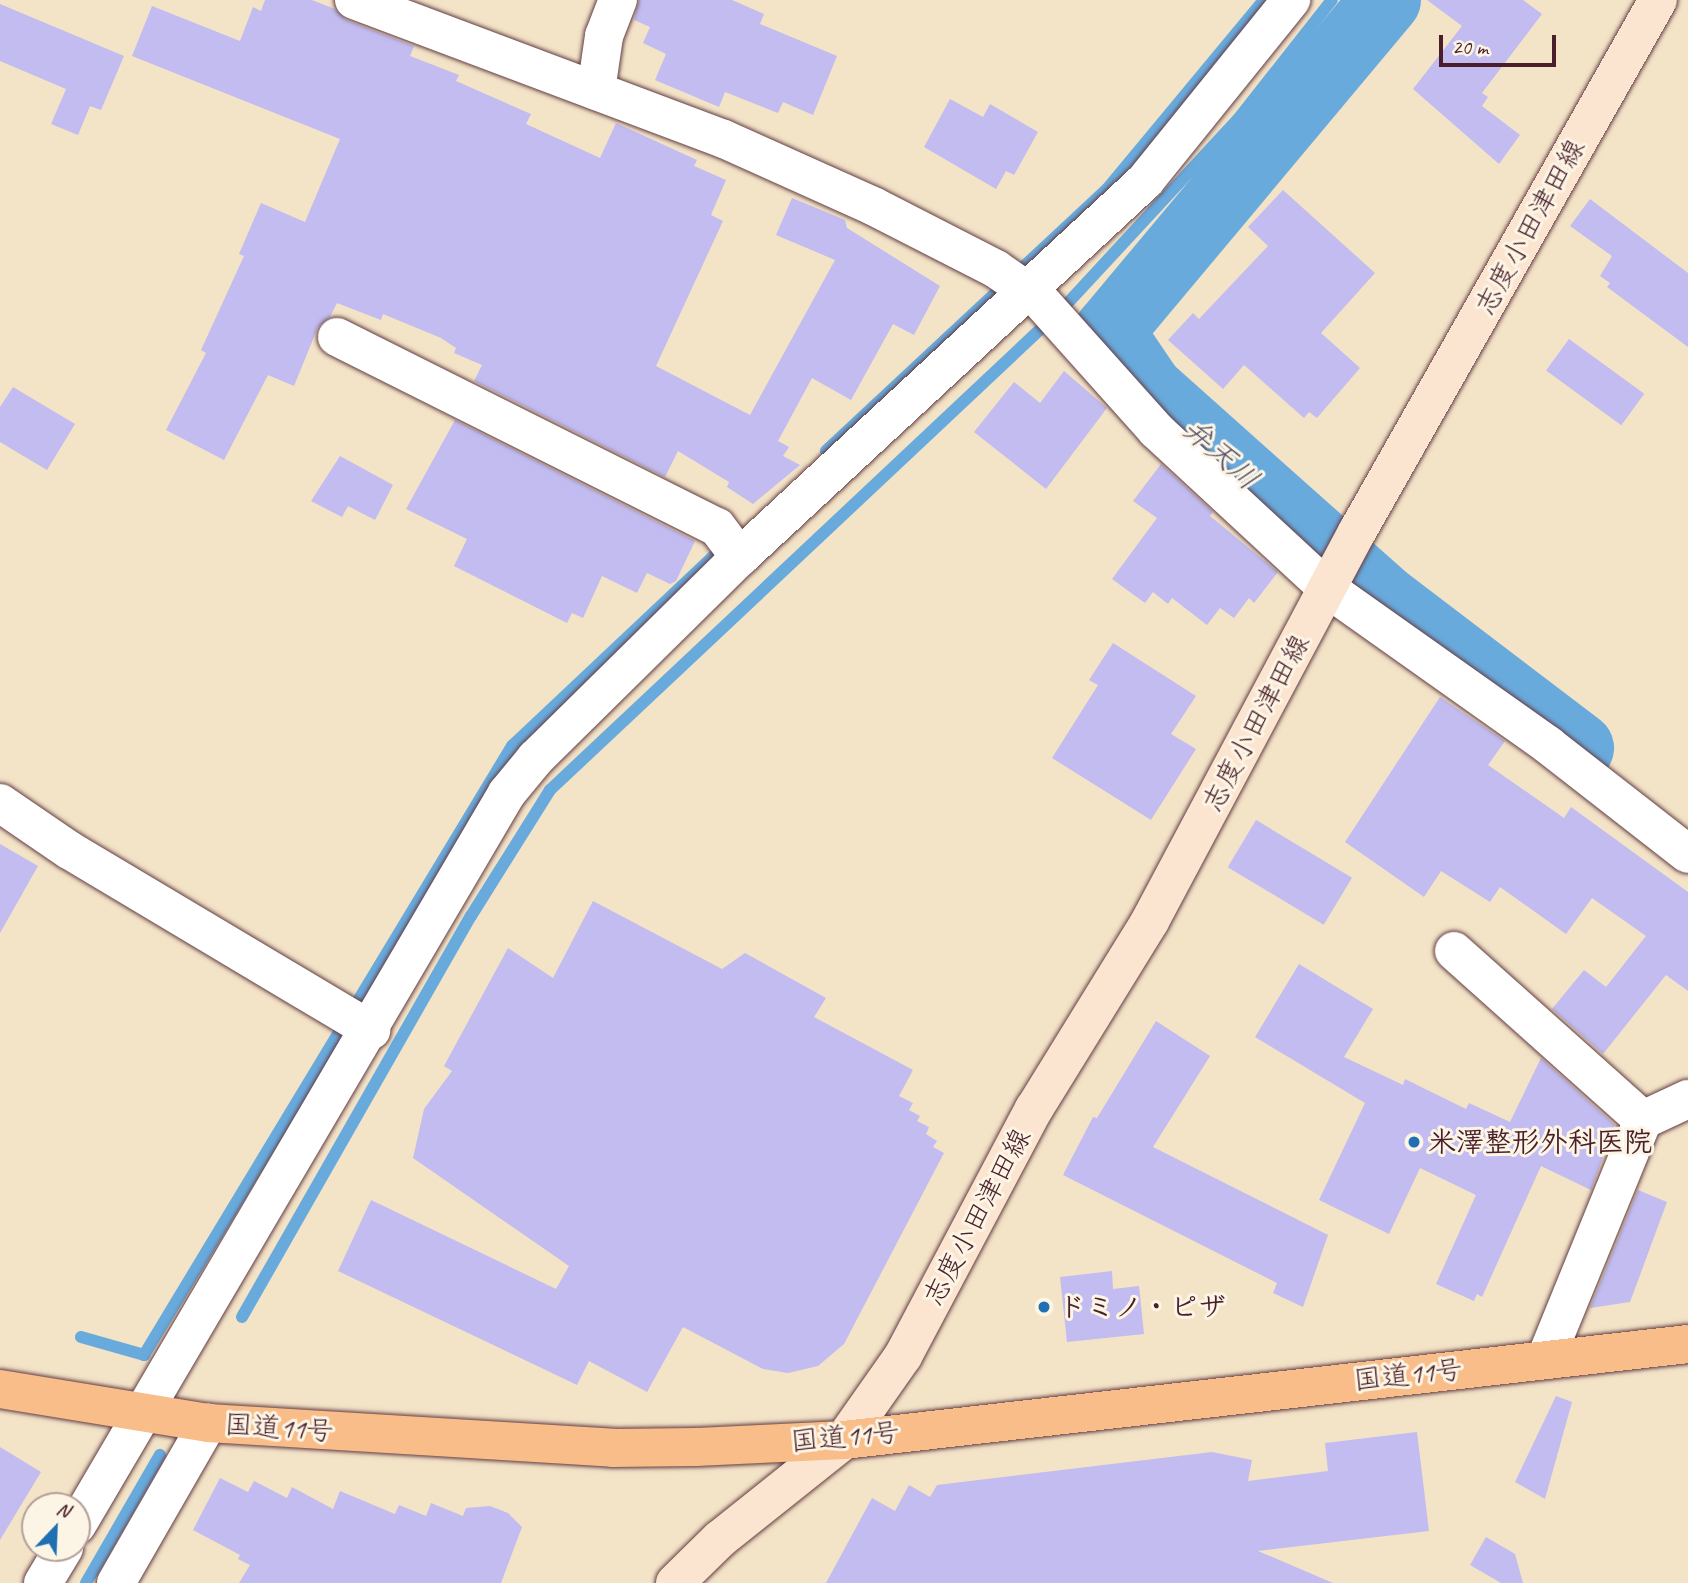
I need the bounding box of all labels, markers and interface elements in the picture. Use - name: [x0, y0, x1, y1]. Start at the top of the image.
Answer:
- scale bar: [1443, 21, 1560, 65]
- text: 20 m: [1452, 34, 1488, 60]
- street label: 志度小田津田線: [1468, 133, 1592, 321]
- water label: 弁天川: [1176, 411, 1266, 497]
- street label: 志度小田津田線: [1195, 629, 1317, 817]
- street label: 志度小田津田線: [916, 1123, 1038, 1311]
- place label: 米澤整形外科医院: [1428, 1125, 1652, 1159]
- marker: 米澤整形外科医院: [1406, 1134, 1422, 1150]
- place label: ドミノ・ピザ: [1058, 1290, 1226, 1324]
- marker: ドミノ・ピザ: [1036, 1299, 1052, 1315]
- street label: 国道11号: [1352, 1353, 1464, 1397]
- street label: 国道11号: [223, 1407, 335, 1449]
- street label: 国道11号: [789, 1416, 901, 1458]
- north arrow: [21, 1492, 91, 1562]
- text: N: [53, 1496, 74, 1523]

